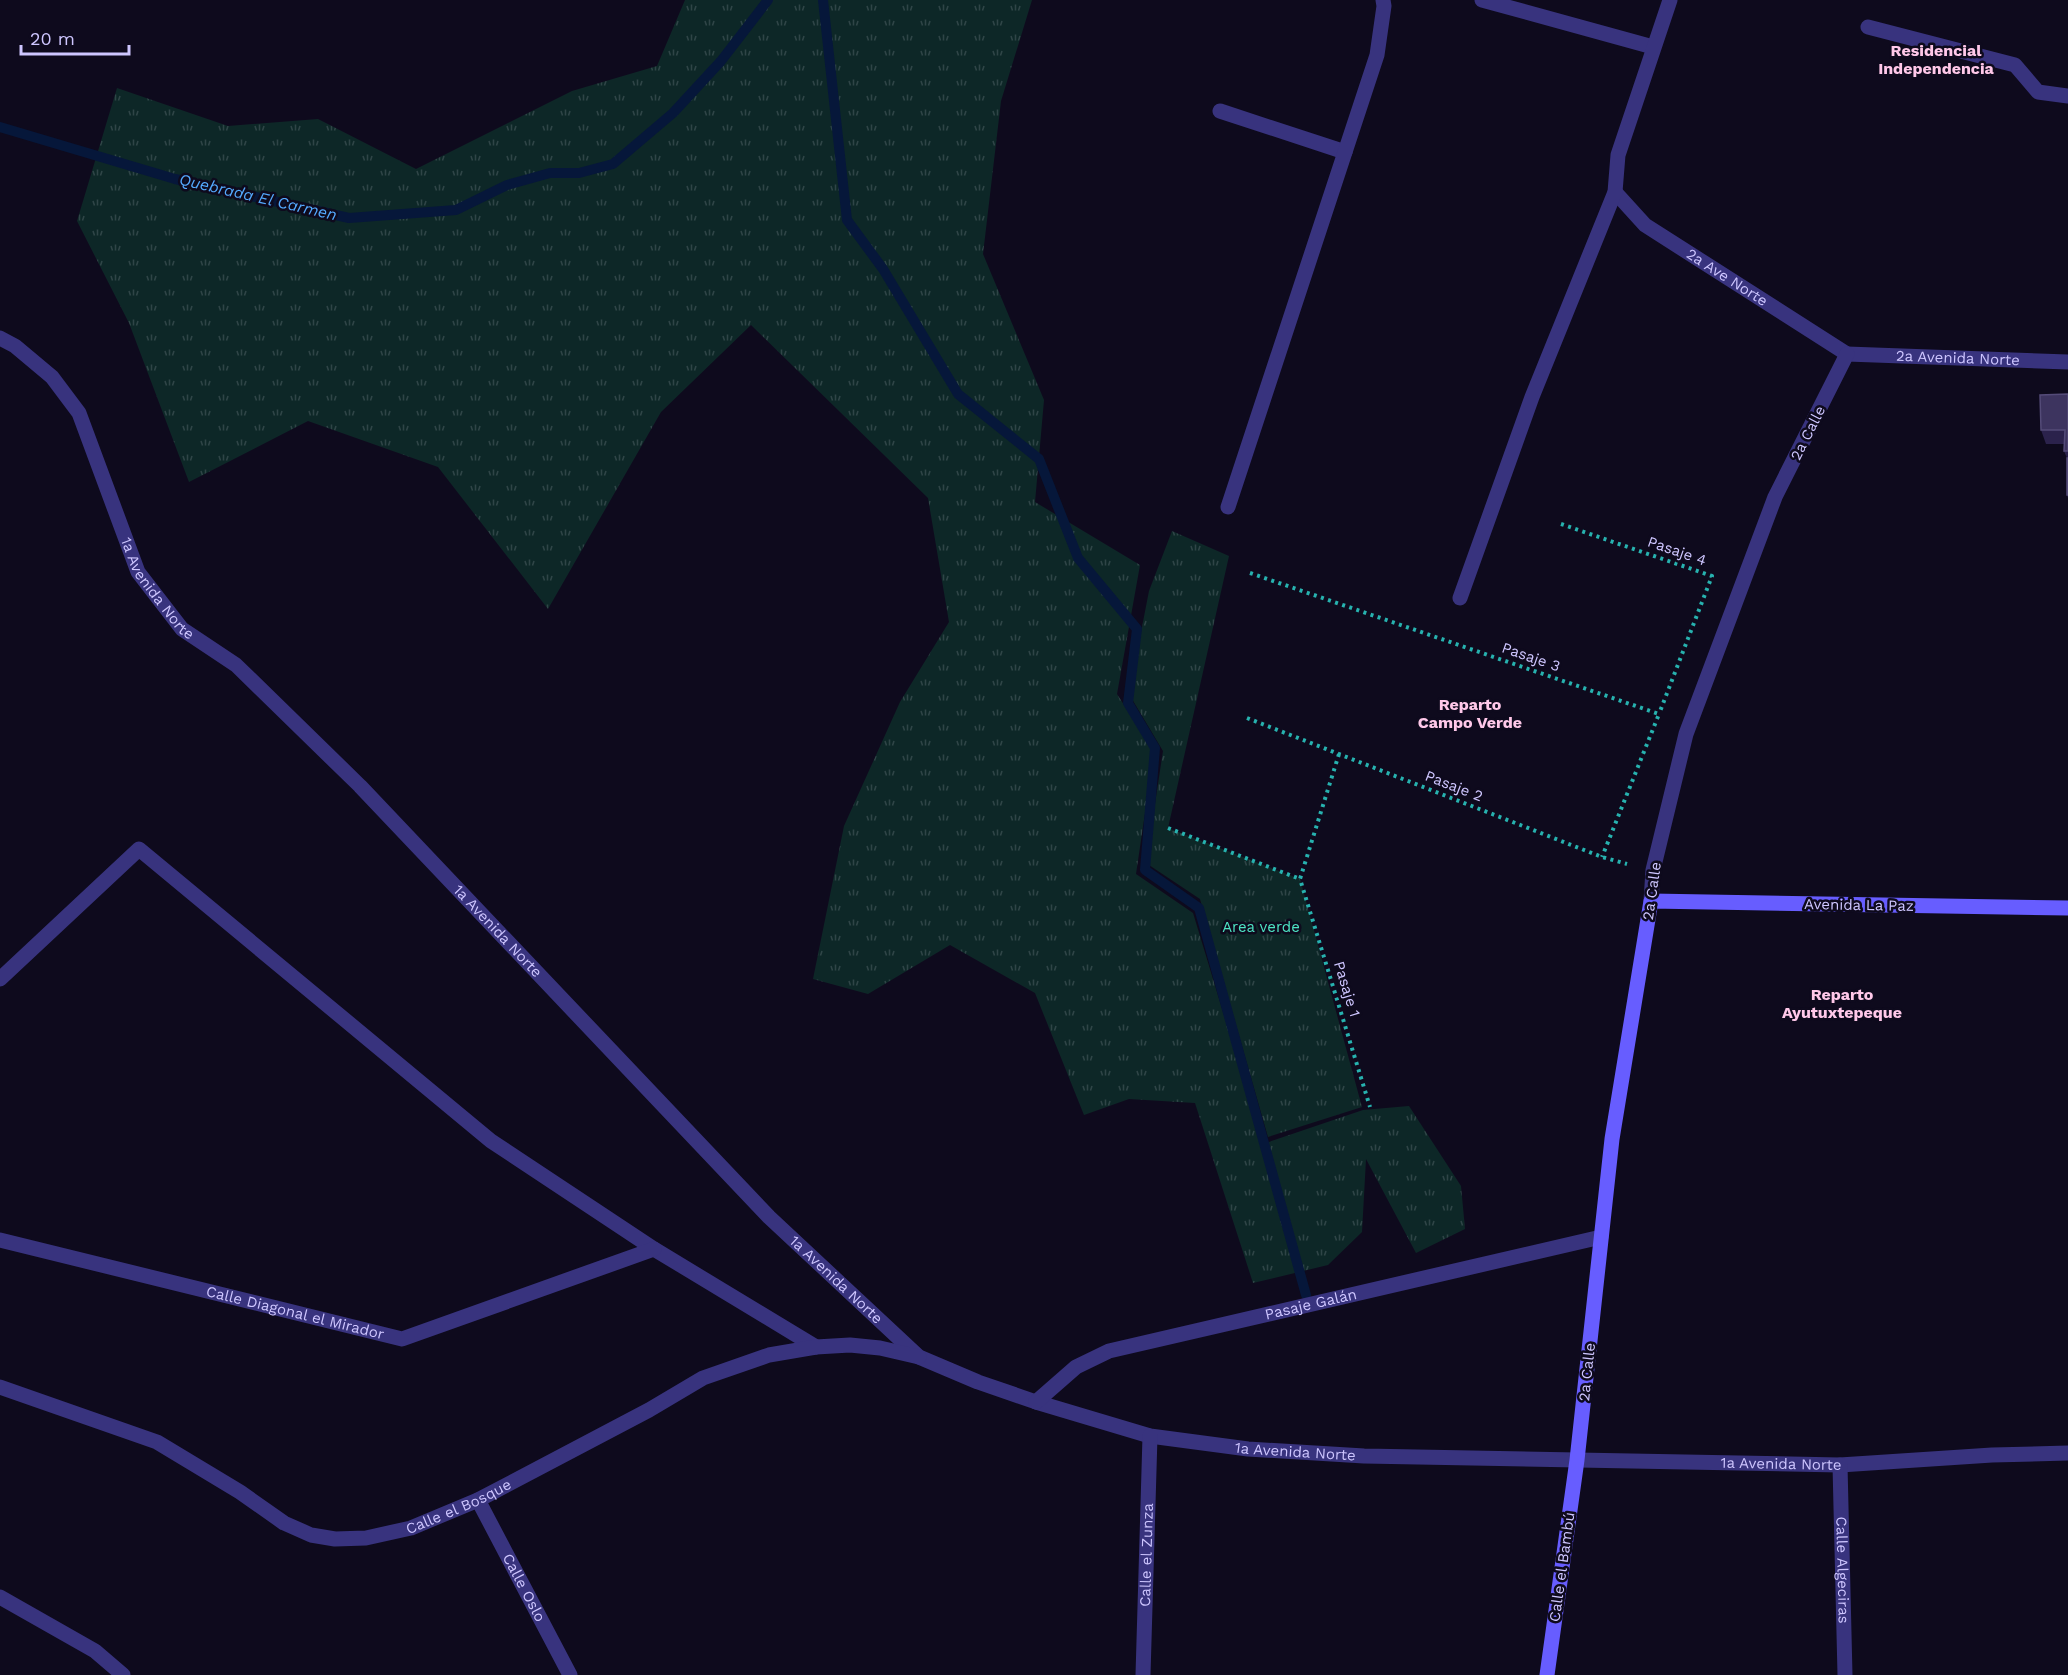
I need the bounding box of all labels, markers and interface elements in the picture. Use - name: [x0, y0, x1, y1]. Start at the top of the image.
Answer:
- scale bar: [21, 18, 129, 56]
- text: 20 m: [30, 28, 75, 49]
- district label: Residencial Independencia: [1878, 41, 1995, 78]
- water label: Quebrada El Carmen: [177, 170, 339, 224]
- street label: 2a Ave Norte: [1683, 245, 1771, 310]
- street label: 2a Avenida Norte: [1896, 347, 2020, 369]
- street label: 2a Calle: [1787, 403, 1829, 463]
- street label: Pasaje 4: [1645, 533, 1709, 569]
- street label: 1a Avenida Norte: [117, 535, 197, 643]
- street label: Pasaje 3: [1499, 639, 1563, 675]
- district label: Reparto Campo Verde: [1418, 695, 1522, 732]
- street label: Pasaje 2: [1423, 767, 1485, 805]
- street label: 2a Calle: [1639, 861, 1665, 921]
- street label: 1a Avenida Norte: [450, 881, 546, 981]
- street label: Avenida La Paz: [1804, 895, 1914, 915]
- park label: Area verde: [1222, 918, 1300, 936]
- street label: Pasaje 1: [1330, 959, 1364, 1019]
- district label: Reparto Ayutuxtepeque: [1782, 985, 1902, 1022]
- street label: 1a Avenida Norte: [786, 1232, 886, 1327]
- street label: Calle Diagonal el Mirador: [204, 1282, 386, 1343]
- street label: Pasaje Galán: [1263, 1285, 1358, 1324]
- street label: 2a Calle: [1575, 1342, 1599, 1402]
- street label: 1a Avenida Norte: [1234, 1438, 1356, 1464]
- street label: 1a Avenida Norte: [1720, 1454, 1842, 1474]
- street label: Calle el Bosque: [403, 1475, 514, 1538]
- street label: Calle el Zunza: [1136, 1502, 1157, 1607]
- street label: Calle el Bambú: [1545, 1511, 1579, 1623]
- street label: Calle Algeciras: [1832, 1516, 1853, 1624]
- street label: Calle Oslo: [499, 1550, 549, 1625]

